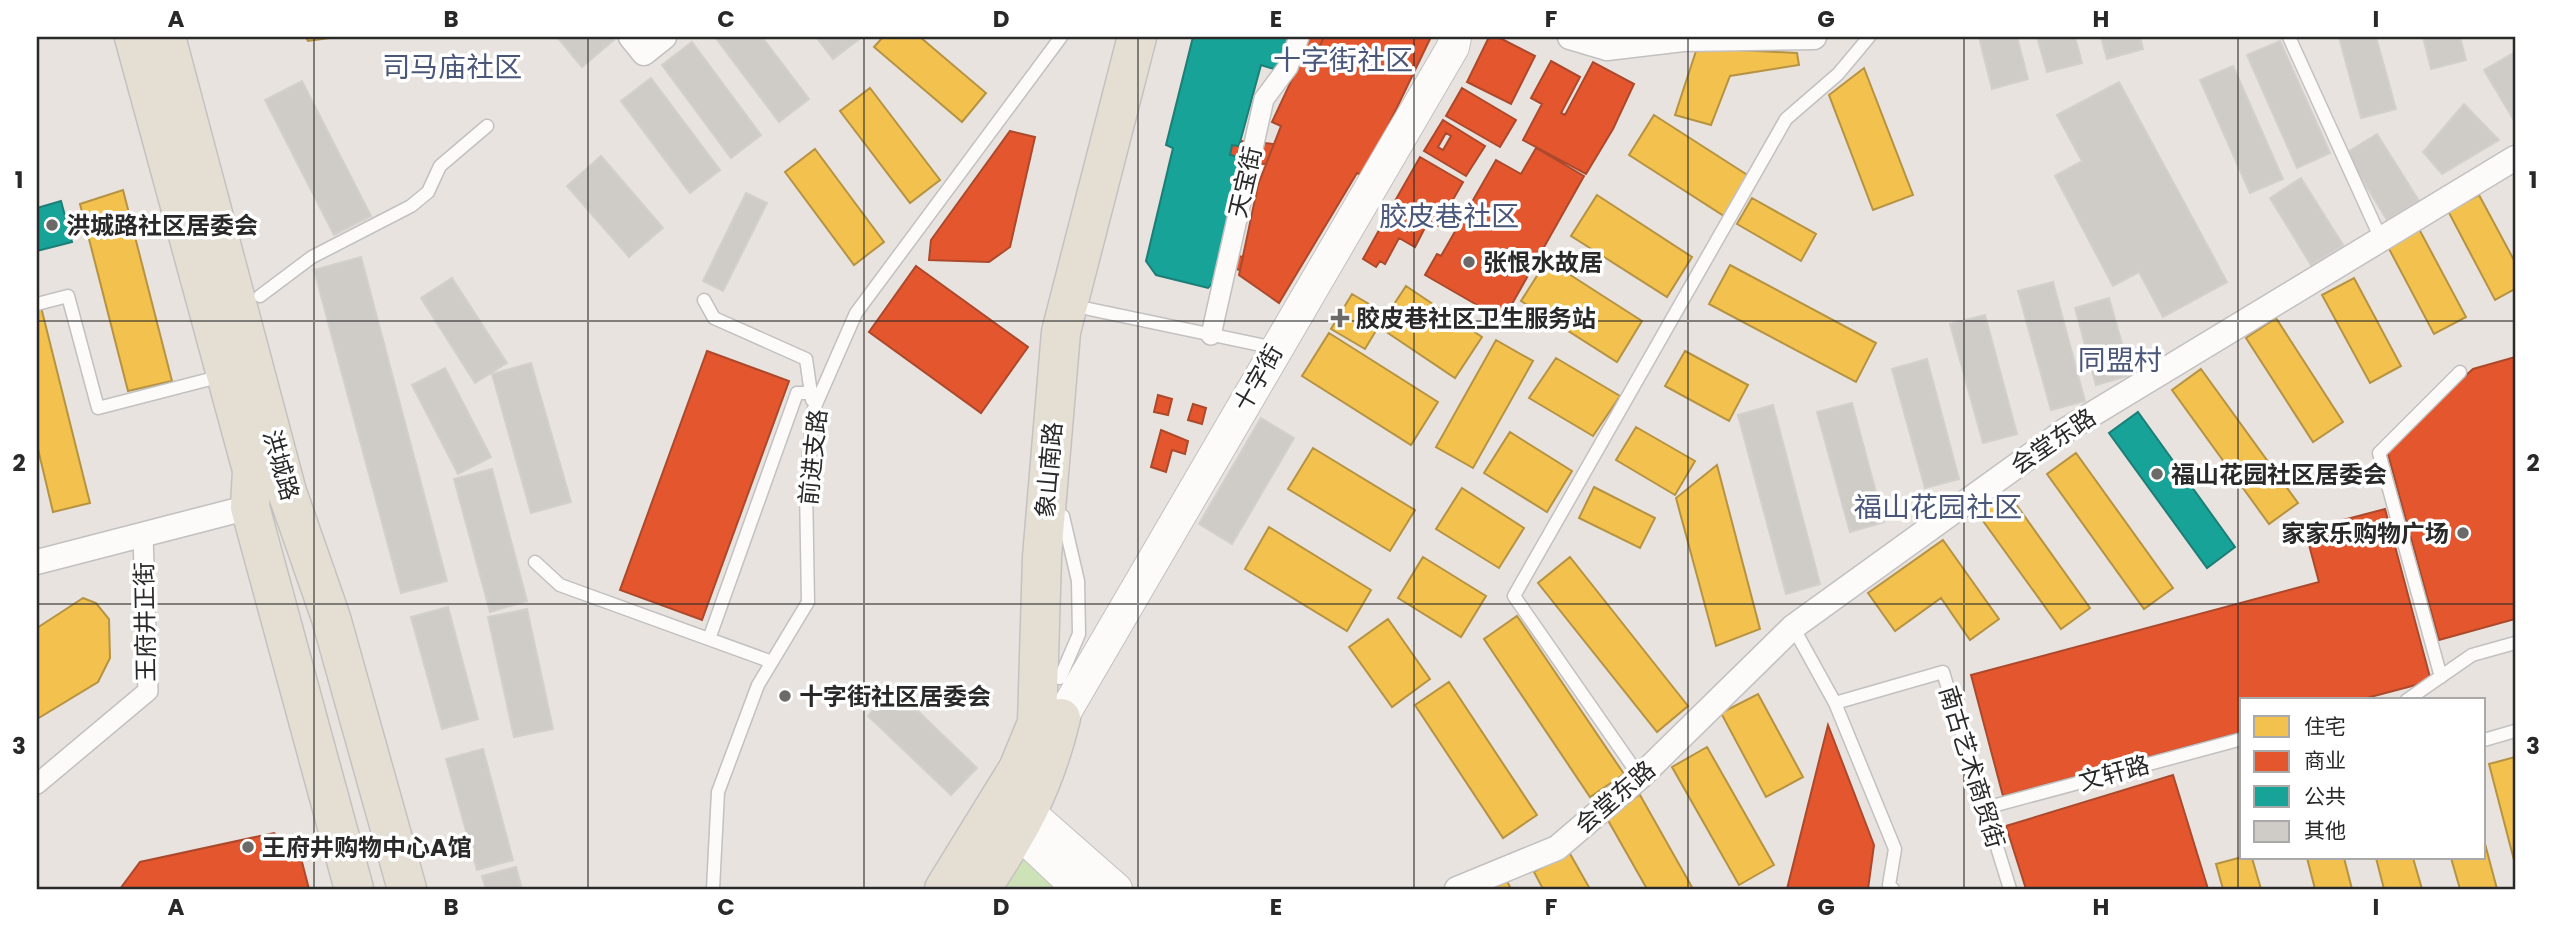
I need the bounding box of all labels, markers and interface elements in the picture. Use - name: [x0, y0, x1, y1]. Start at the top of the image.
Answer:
- text: A: [168, 3, 185, 35]
- text: B: [443, 3, 459, 35]
- text: C: [717, 3, 735, 35]
- text: D: [993, 3, 1009, 35]
- text: E: [1270, 3, 1282, 35]
- text: F: [1545, 3, 1557, 35]
- text: G: [1817, 3, 1835, 35]
- text: H: [2093, 3, 2109, 35]
- text: I: [2373, 3, 2379, 35]
- district label: 十字街社区: [1273, 41, 1413, 80]
- district label: 司马庙社区: [382, 48, 522, 87]
- street label: 天宝街: [1221, 143, 1269, 221]
- text: 1: [15, 164, 23, 196]
- text: 1: [2529, 164, 2537, 196]
- district label: 胶皮巷社区: [1379, 197, 1519, 236]
- place label: 洪城路社区居委会: [66, 209, 258, 242]
- marker: 洪城路社区居委会: [44, 217, 60, 233]
- place label: 张恨水故居: [1483, 246, 1603, 279]
- marker: 张恨水故居: [1461, 254, 1477, 270]
- place label: 胶皮巷社区卫生服务站: [1356, 302, 1596, 335]
- marker: 胶皮巷社区卫生服务站: [1330, 308, 1350, 328]
- street label: 十字街: [1226, 339, 1290, 417]
- district label: 同盟村: [2078, 341, 2162, 380]
- street label: 会堂东路: [2004, 400, 2102, 482]
- street label: 前进支路: [792, 408, 834, 506]
- street label: 象山南路: [1028, 421, 1070, 519]
- street label: 洪城路: [255, 426, 307, 504]
- text: 2: [12, 447, 26, 479]
- text: 2: [2526, 447, 2540, 479]
- place label: 福山花园社区居委会: [2171, 458, 2387, 491]
- marker: 福山花园社区居委会: [2149, 466, 2165, 482]
- district label: 福山花园社区: [1854, 488, 2022, 527]
- place label: 家家乐购物广场: [2281, 517, 2449, 550]
- marker: 家家乐购物广场: [2455, 525, 2471, 541]
- street label: 王府井正街: [127, 562, 163, 682]
- place label: 十字街社区居委会: [799, 680, 991, 713]
- street label: 南古艺术商贸街: [1932, 682, 2012, 852]
- marker: 十字街社区居委会: [777, 688, 793, 704]
- legend: [2240, 698, 2486, 860]
- text: 住宅: [2304, 712, 2346, 741]
- text: 3: [12, 730, 26, 762]
- text: 3: [2526, 730, 2540, 762]
- text: 商业: [2304, 746, 2346, 775]
- street label: 文轩路: [2075, 748, 2153, 798]
- street label: 会堂东路: [1568, 753, 1662, 841]
- text: 公共: [2304, 782, 2346, 811]
- text: 其他: [2304, 816, 2346, 845]
- place label: 王府井购物中心A馆: [262, 831, 472, 864]
- marker: 王府井购物中心A馆: [240, 839, 256, 855]
- text: A: [168, 891, 185, 923]
- text: B: [443, 891, 459, 923]
- text: C: [717, 891, 735, 923]
- text: D: [993, 891, 1009, 923]
- text: E: [1270, 891, 1282, 923]
- text: F: [1545, 891, 1557, 923]
- text: G: [1817, 891, 1835, 923]
- text: H: [2093, 891, 2109, 923]
- text: I: [2373, 891, 2379, 923]

